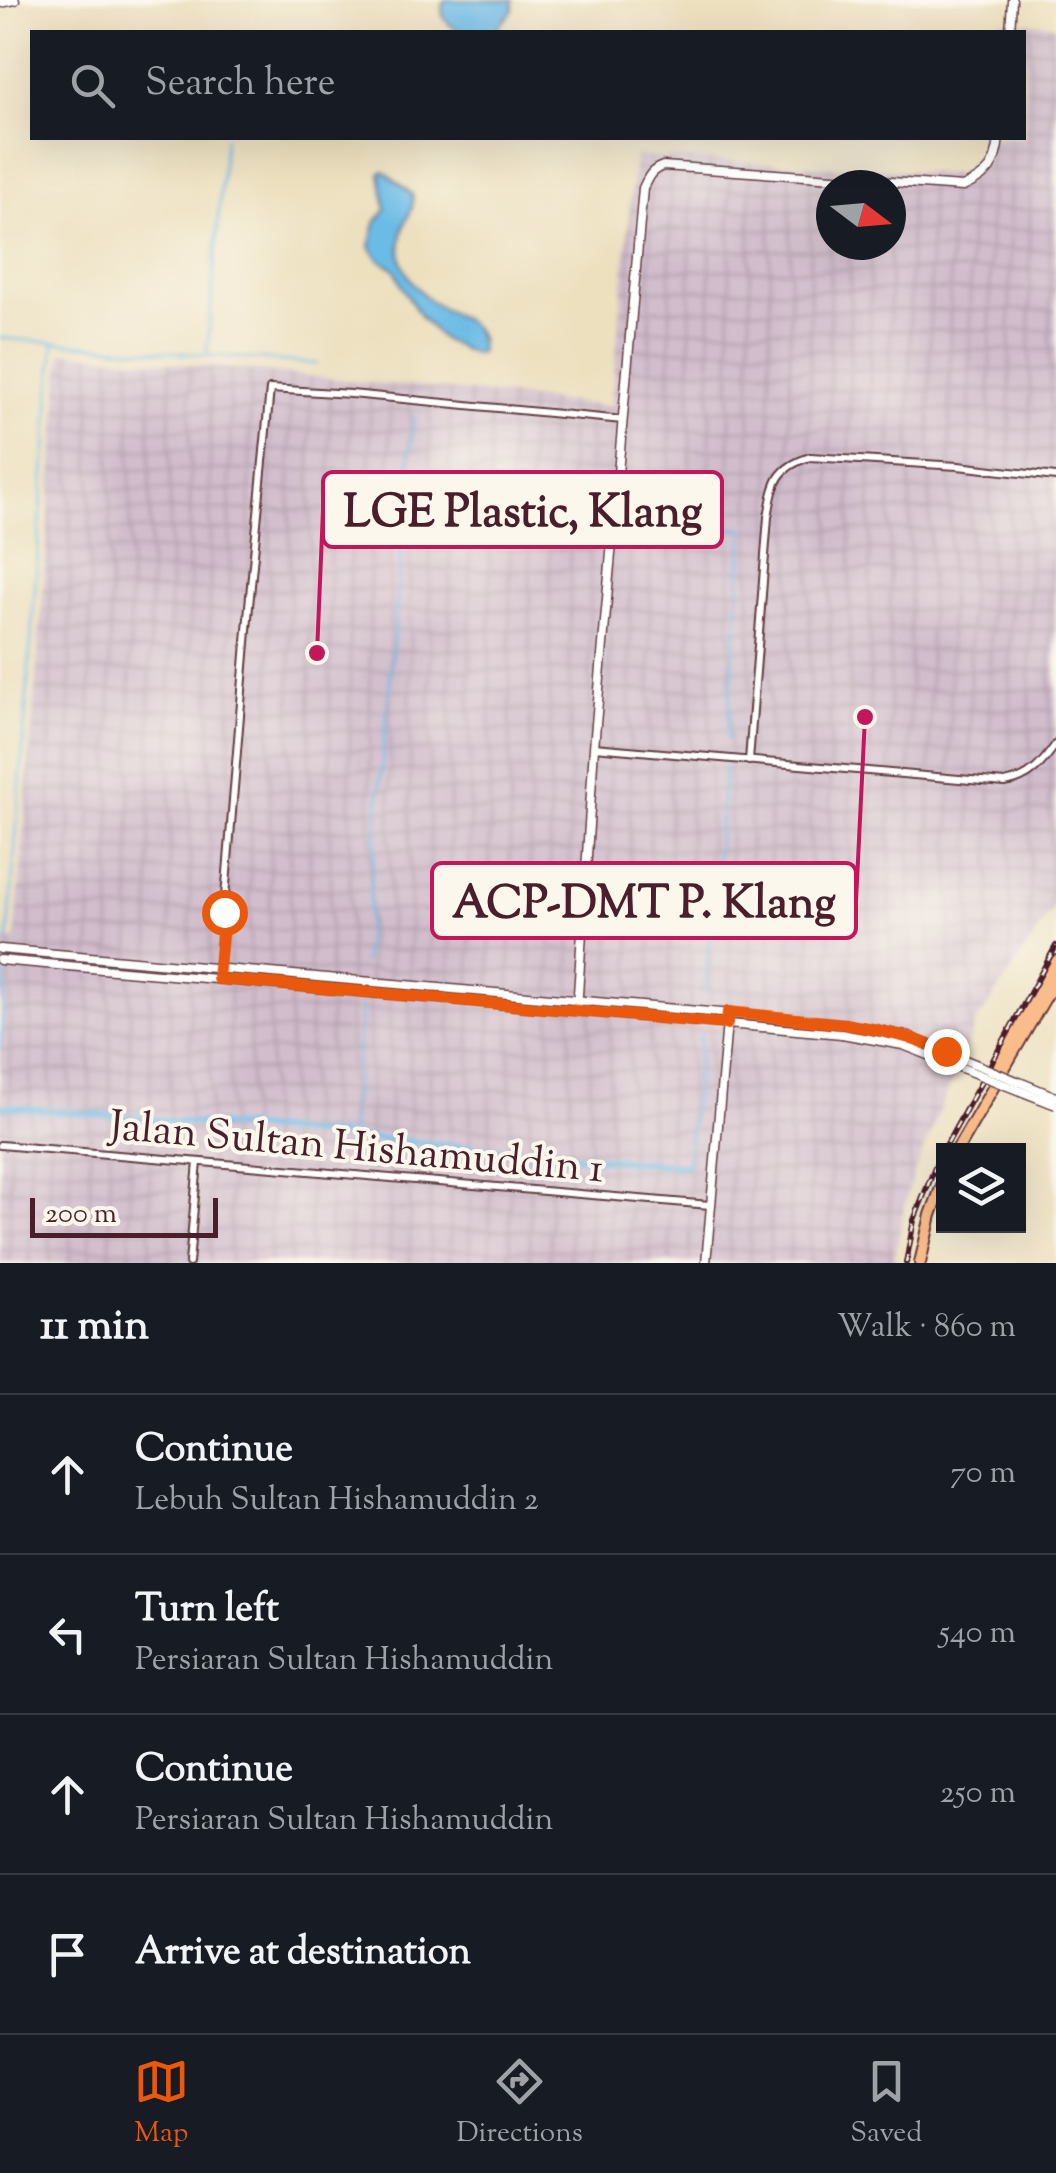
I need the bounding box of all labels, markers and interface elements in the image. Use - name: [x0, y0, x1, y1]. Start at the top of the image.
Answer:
- search box: [30, 30, 1026, 140]
- icon: search: [65, 58, 120, 113]
- text: Search here: [145, 58, 336, 112]
- north arrow: [816, 170, 906, 260]
- callout: LGE Plastic, Klang: [323, 472, 722, 547]
- text: LGE Plastic, Klang: [344, 483, 703, 548]
- callout: ACP-DMT P. Klang: [432, 863, 856, 938]
- text: ACP-DMT P. Klang: [452, 874, 836, 939]
- route start: [202, 890, 248, 936]
- route end: [924, 1029, 970, 1075]
- street label: Jalan Sultan Hishamuddin 1: [105, 1098, 606, 1201]
- map controls: [936, 1143, 1026, 1233]
- button: layers: [936, 1143, 1026, 1233]
- scale bar: [30, 1193, 218, 1238]
- text: 200 m: [45, 1195, 117, 1235]
- text: 11 min: [40, 1298, 149, 1358]
- text: Walk · 860 m: [837, 1305, 1016, 1351]
- text: Continue: [135, 1424, 293, 1478]
- icon: ahead: [40, 1447, 95, 1502]
- text: 70 m: [950, 1451, 1016, 1497]
- text: Lebuh Sultan Hishamuddin 2: [135, 1478, 539, 1524]
- text: Turn left: [135, 1584, 279, 1638]
- icon: left: [40, 1607, 95, 1662]
- text: 540 m: [939, 1611, 1016, 1657]
- text: Persiaran Sultan Hishamuddin: [135, 1638, 554, 1684]
- text: Continue: [135, 1744, 293, 1798]
- icon: ahead: [40, 1767, 95, 1822]
- text: 250 m: [940, 1771, 1016, 1817]
- text: Persiaran Sultan Hishamuddin: [135, 1798, 554, 1844]
- icon: arrive: [40, 1927, 95, 1982]
- text: Arrive at destination: [135, 1927, 471, 1981]
- tab: Map: [134, 2054, 189, 2154]
- tab: Directions: [456, 2054, 583, 2154]
- tab: Saved: [850, 2054, 922, 2154]

